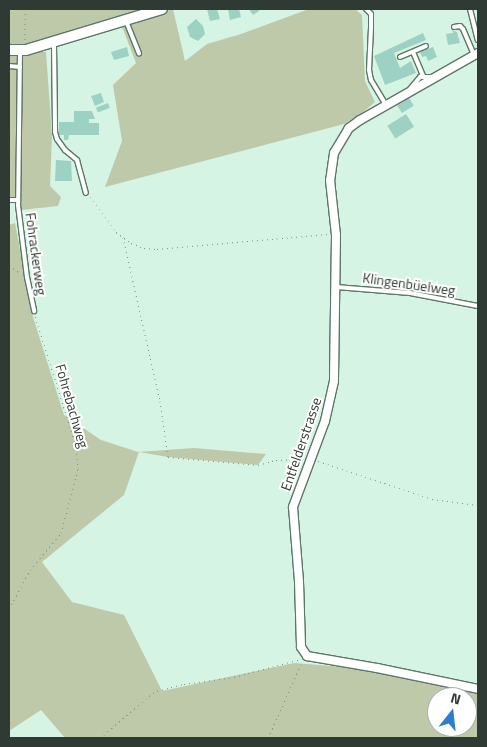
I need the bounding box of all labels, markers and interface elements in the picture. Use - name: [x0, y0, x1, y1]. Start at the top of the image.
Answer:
- street label: Fohrackerweg: [22, 212, 50, 296]
- street label: Klingenbüelweg: [362, 269, 456, 299]
- street label: Fohrebachweg: [52, 362, 92, 450]
- street label: Entfelderstrasse: [277, 395, 325, 493]
- north arrow: [427, 687, 477, 737]
- text: N: [448, 687, 464, 709]

